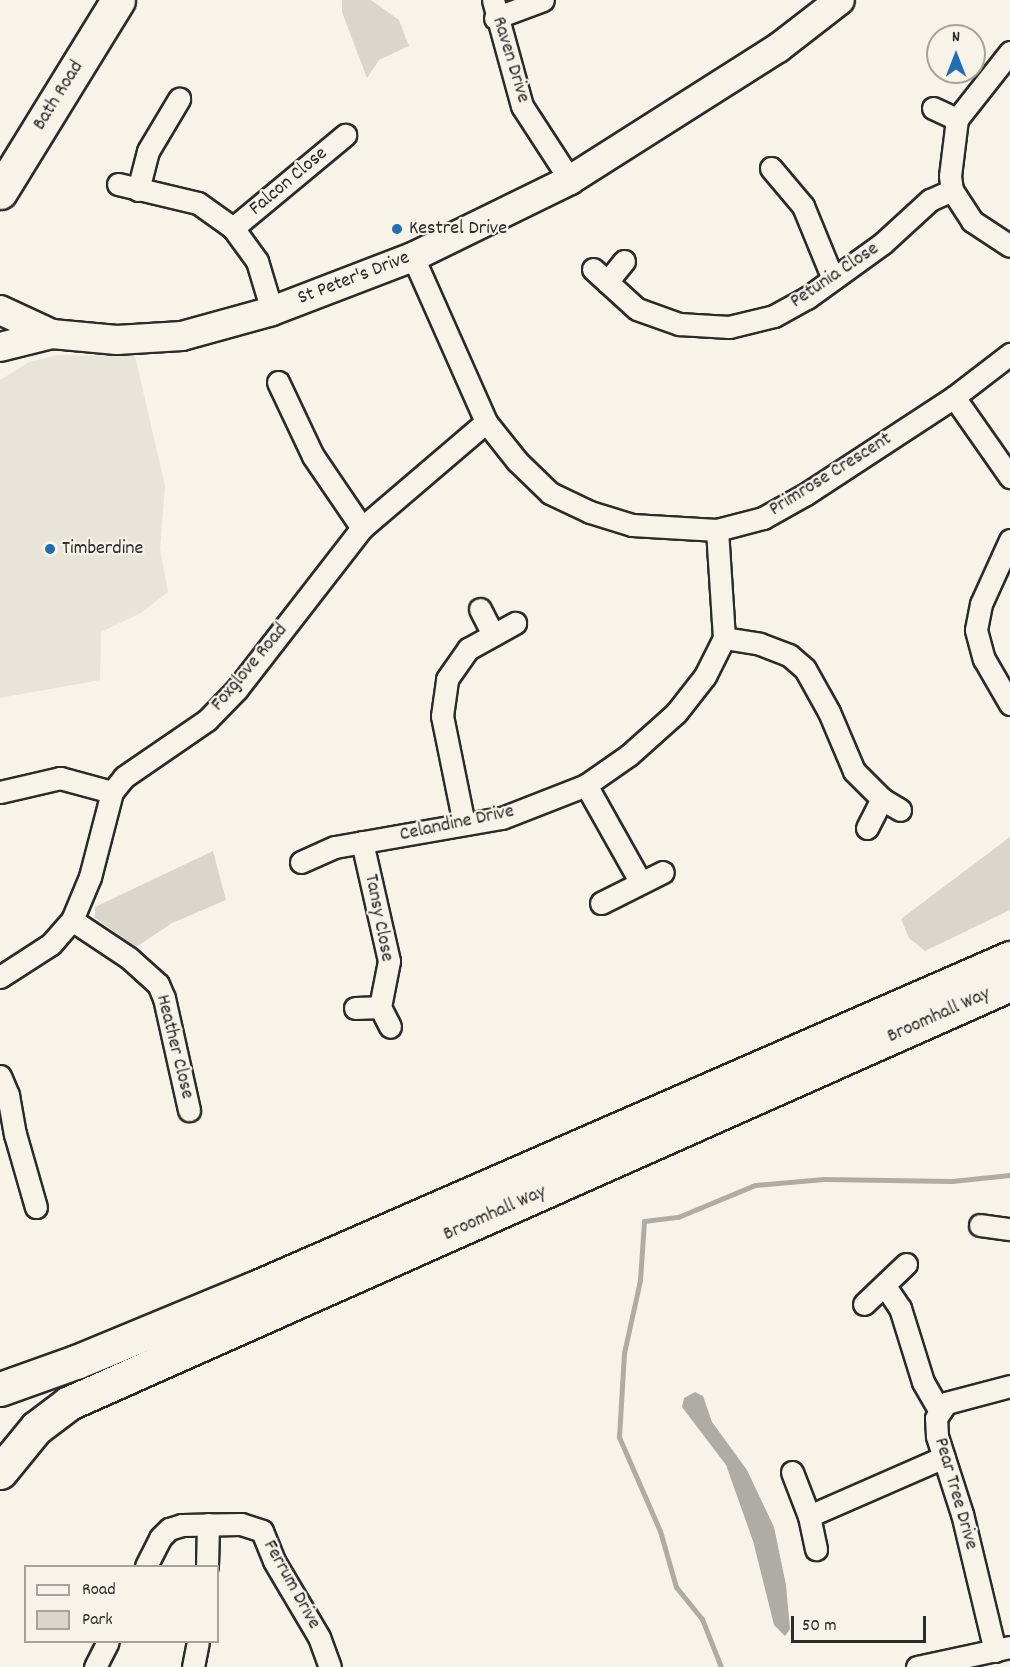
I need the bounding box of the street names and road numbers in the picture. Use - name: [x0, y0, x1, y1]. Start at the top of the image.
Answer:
- street label: Raven Drive: [486, 14, 534, 106]
- street label: Bath Road: [28, 57, 90, 135]
- street label: Falcon Close: [245, 142, 333, 222]
- street label: Petunia Close: [786, 238, 884, 314]
- street label: St Peter's Drive: [295, 247, 413, 311]
- street label: Primrose Crescent: [765, 428, 897, 522]
- street label: Foxglove Road: [206, 619, 294, 717]
- street label: Celandine Drive: [398, 800, 516, 848]
- street label: Tansy Close: [358, 872, 398, 964]
- street label: Broomhall Way: [884, 983, 994, 1049]
- street label: Heather Close: [149, 992, 199, 1102]
- street label: Broomhall Way: [440, 1181, 550, 1247]
- street label: Pear Tree Drive: [928, 1435, 982, 1553]
- street label: Ferrum Drive: [257, 1536, 325, 1634]

